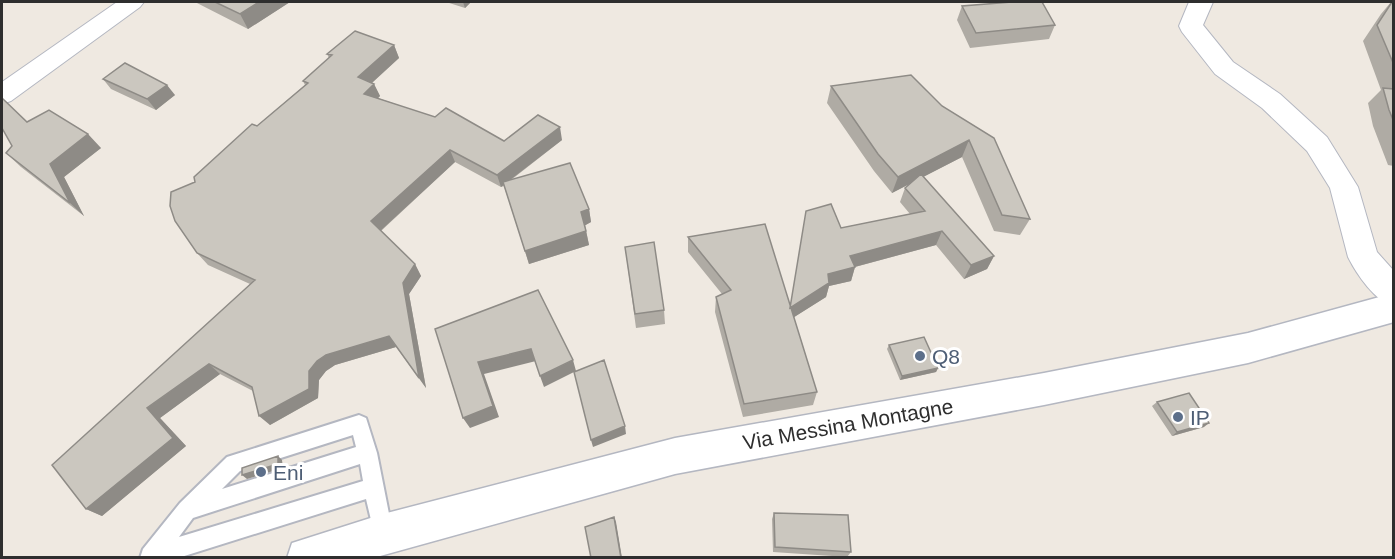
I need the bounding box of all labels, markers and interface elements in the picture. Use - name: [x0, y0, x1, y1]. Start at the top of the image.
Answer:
- place label: Q8: [932, 345, 960, 368]
- marker: Q8: [913, 349, 927, 363]
- street label: Via Messina Montagne: [741, 394, 955, 454]
- place label: IP: [1190, 406, 1210, 429]
- marker: IP: [1171, 410, 1185, 424]
- place label: Eni: [273, 461, 303, 484]
- marker: Eni: [254, 465, 268, 479]

